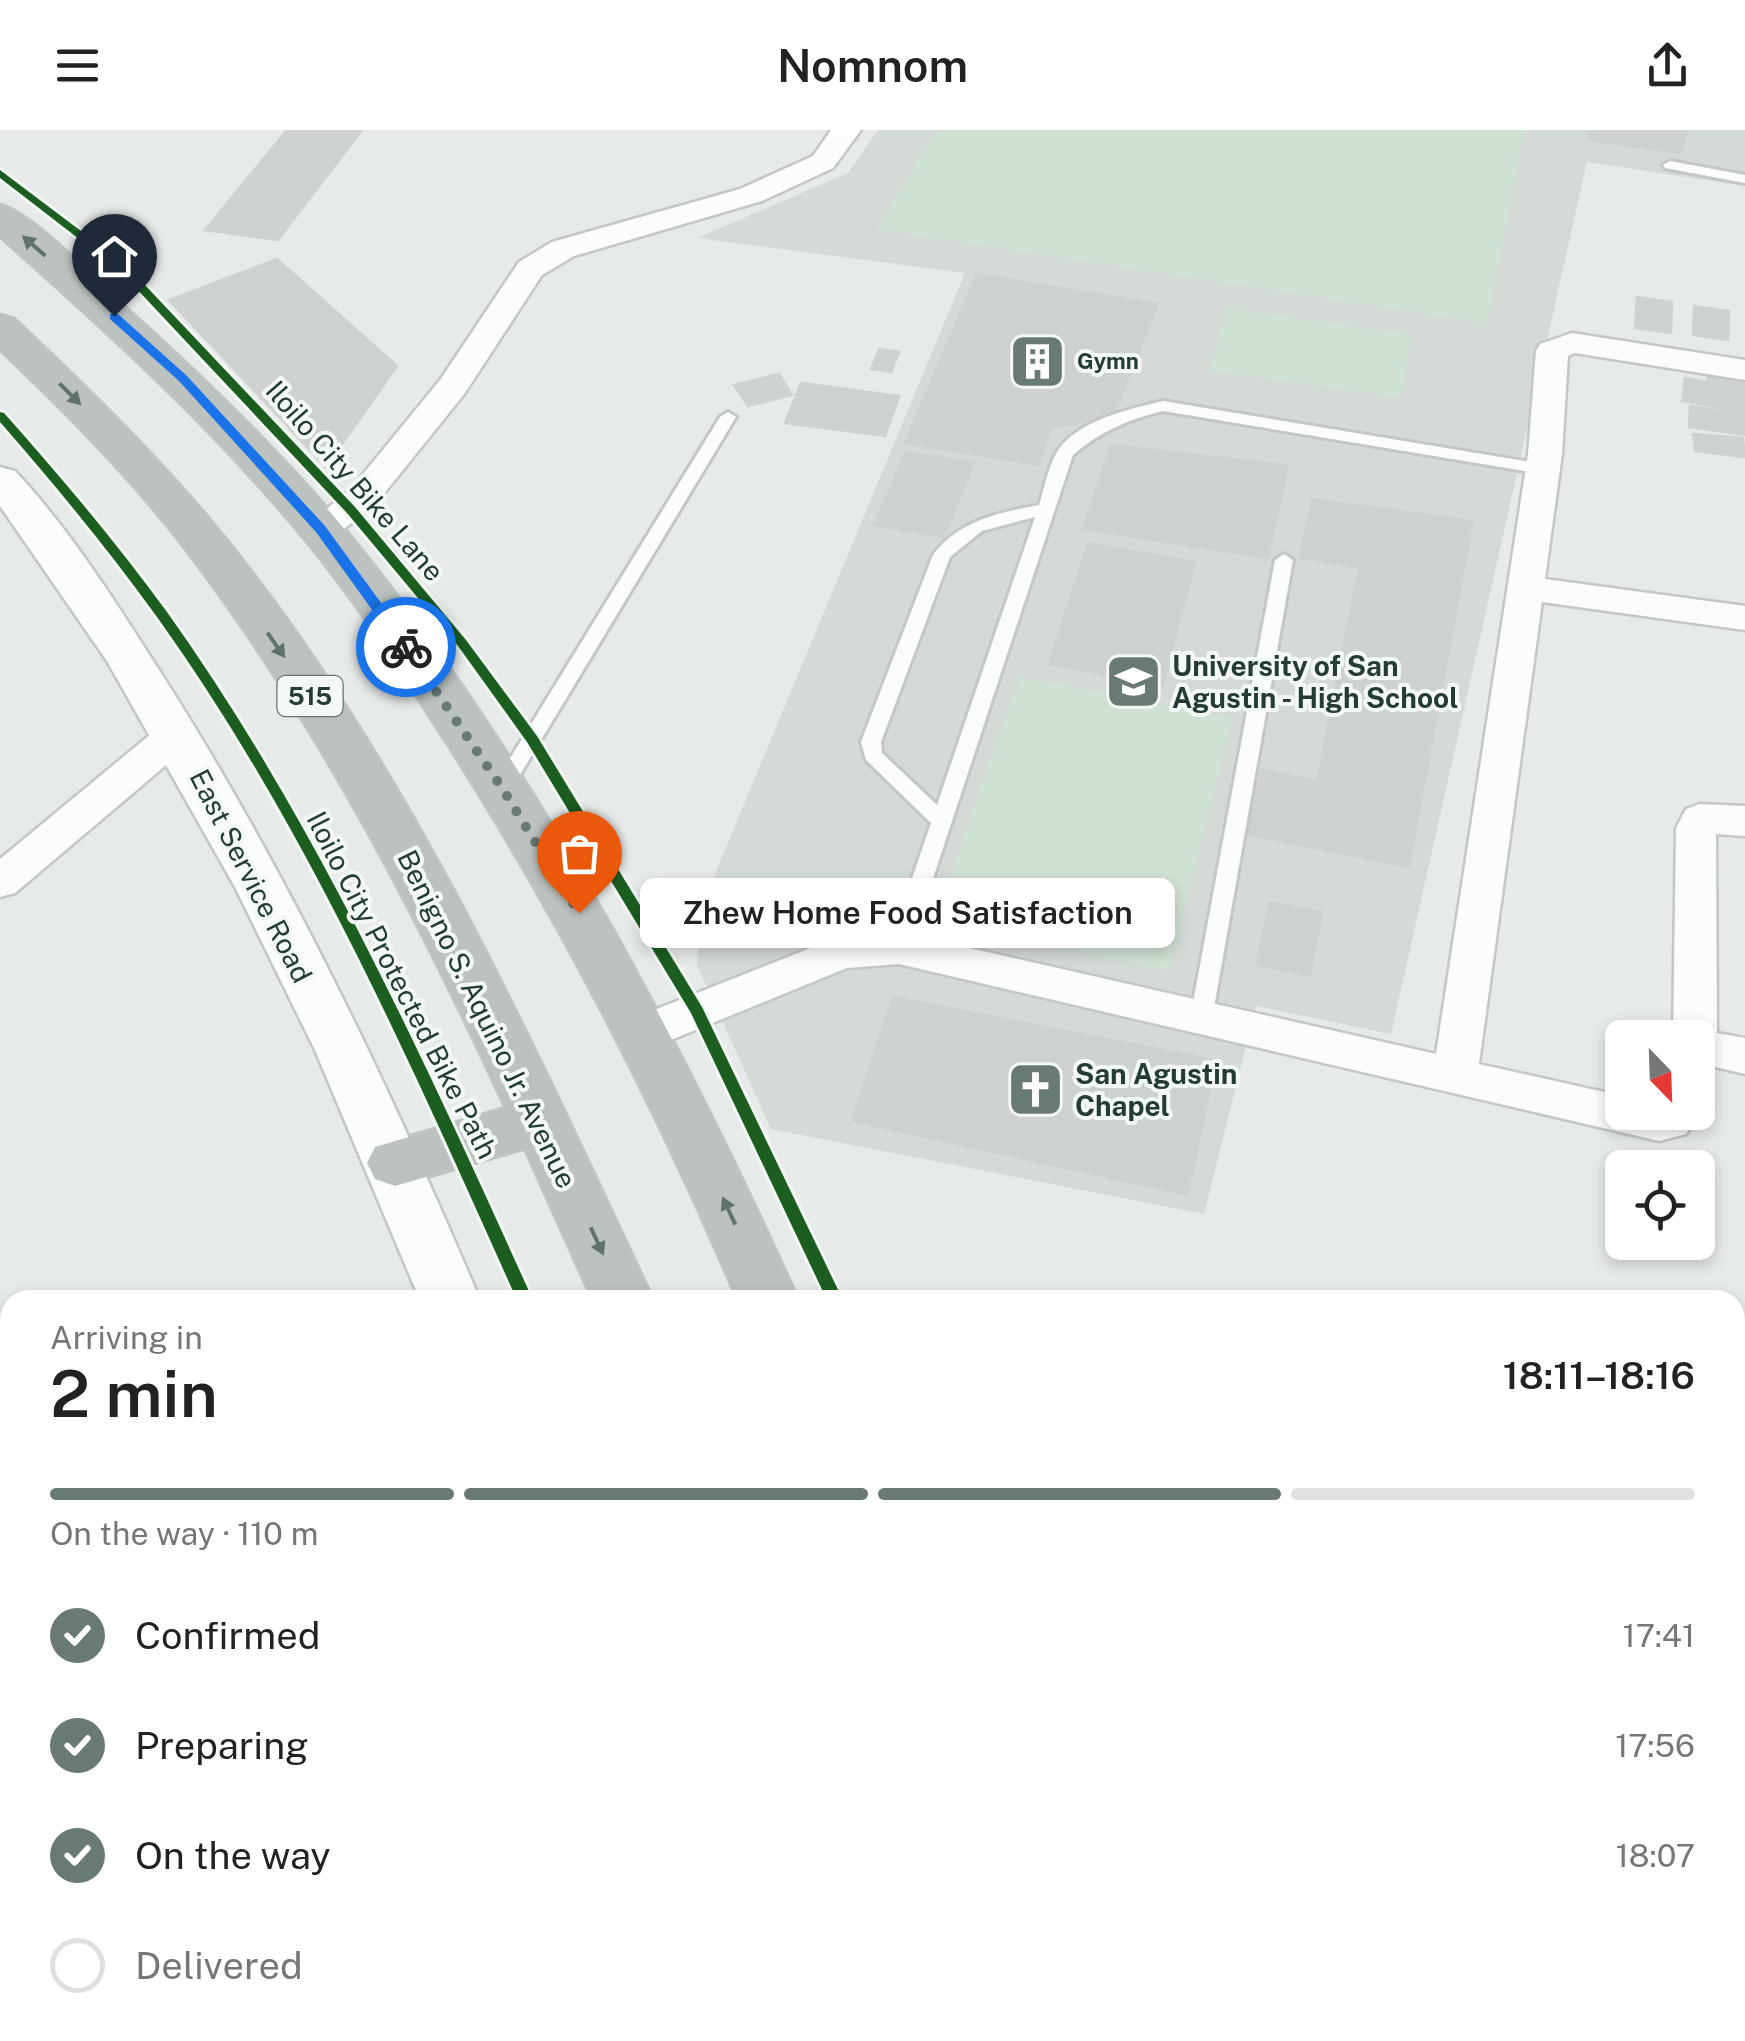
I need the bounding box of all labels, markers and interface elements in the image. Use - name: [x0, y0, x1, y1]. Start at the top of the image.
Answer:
- icon: menu: [50, 38, 105, 93]
- icon: share: [1640, 38, 1695, 93]
- text: Nomnom: [777, 39, 968, 92]
- pin: [72, 214, 157, 317]
- icon: home: [87, 229, 142, 284]
- one-way arrow: [22, 235, 47, 257]
- building icon: Gymn: [1008, 331, 1068, 391]
- place label: Gymn: [1077, 348, 1139, 374]
- street label: Iloilo City Bike Lane: [259, 374, 451, 587]
- one-way arrow: [58, 382, 81, 406]
- courier: [356, 597, 456, 697]
- icon: bike: [379, 620, 434, 675]
- one-way arrow: [266, 632, 285, 658]
- place label: University of San Agustin - High School: [1172, 649, 1458, 714]
- school or university icon: University of San Agustin - High School: [1103, 652, 1163, 712]
- road number: 515: [278, 676, 342, 716]
- street label: East Service Road: [183, 764, 319, 988]
- street label: Iloilo City Protected Bike Path: [300, 806, 505, 1164]
- pin: [537, 811, 622, 914]
- icon: bag: [552, 826, 607, 881]
- street label: Benigno S. Aquino Jr. Avenue: [391, 844, 584, 1193]
- callout: Zhew Home Food Satisfaction: [639, 878, 1174, 948]
- text: Zhew Home Food Satisfaction: [682, 894, 1133, 931]
- north arrow: [1605, 1020, 1715, 1130]
- map controls: [1605, 1020, 1715, 1260]
- place label: San Agustin Chapel: [1075, 1057, 1237, 1122]
- church icon: San Agustin Chapel: [1006, 1060, 1066, 1120]
- button: locate: [1605, 1150, 1715, 1260]
- one-way arrow: [720, 1196, 737, 1225]
- one-way arrow: [588, 1227, 605, 1256]
- text: Arriving in: [50, 1319, 203, 1356]
- text: 18:11–18:16: [1503, 1353, 1695, 1398]
- text: 2 min: [50, 1355, 218, 1432]
- text: On the way · 110 m: [50, 1515, 318, 1552]
- icon: check: [50, 1608, 105, 1663]
- text: Confirmed: [135, 1613, 320, 1658]
- text: 17:41: [1623, 1617, 1695, 1654]
- icon: check: [50, 1718, 105, 1773]
- text: Preparing: [135, 1723, 309, 1768]
- text: 17:56: [1615, 1727, 1695, 1764]
- icon: check: [50, 1828, 105, 1883]
- text: On the way: [135, 1833, 331, 1878]
- text: 18:07: [1616, 1837, 1695, 1874]
- text: Delivered: [135, 1943, 303, 1988]

